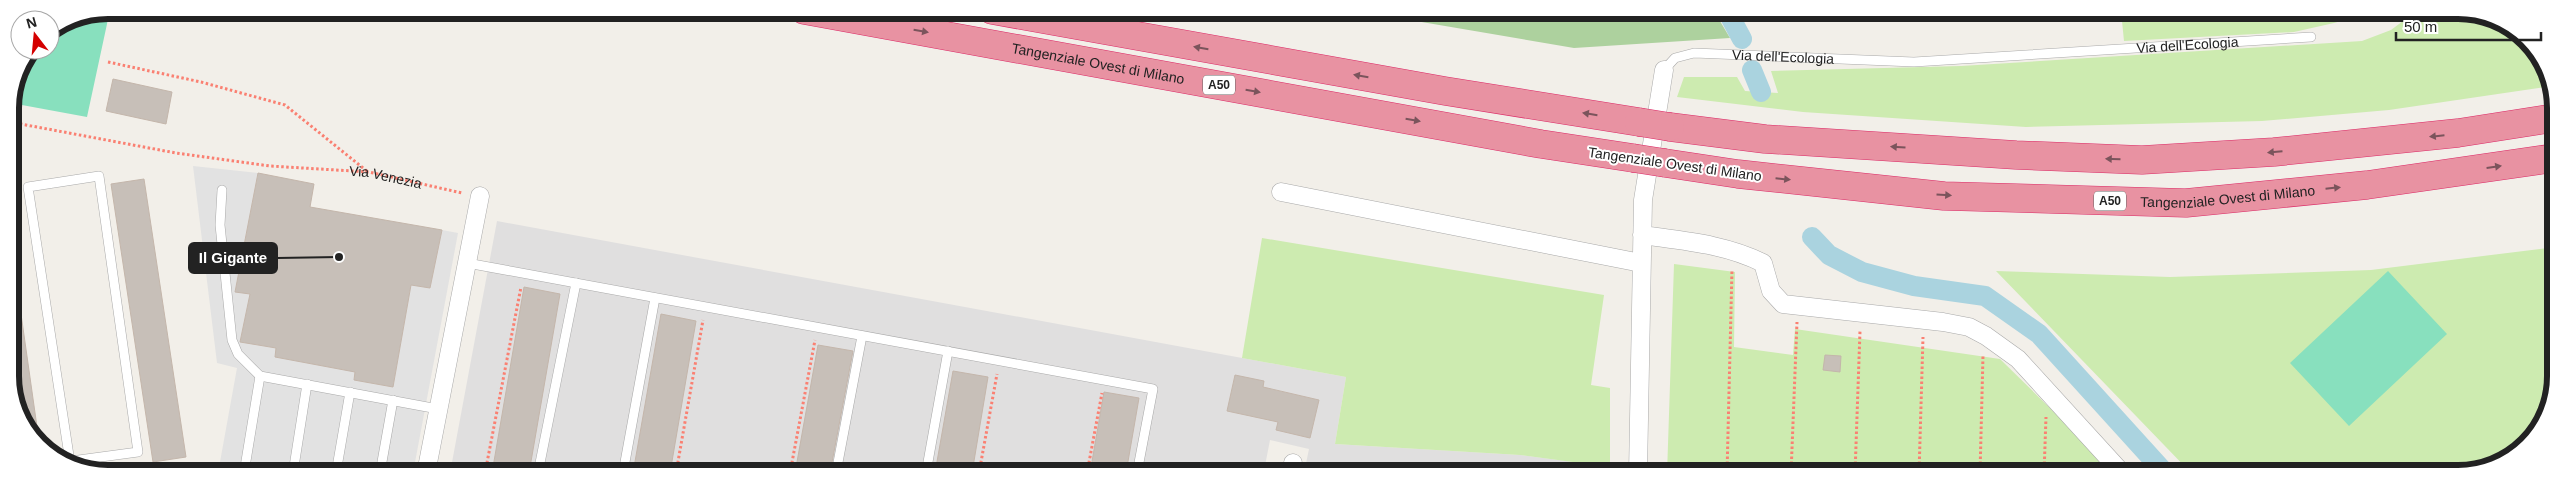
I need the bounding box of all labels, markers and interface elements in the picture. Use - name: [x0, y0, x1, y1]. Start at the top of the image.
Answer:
- north arrow: [10, 10, 60, 60]
- scale bar: [2396, 10, 2541, 42]
- text: N: [24, 13, 38, 32]
- text: 50 m: [2404, 18, 2437, 35]
- one-way arrow: [913, 28, 929, 36]
- street label: Via dell'Ecologia: [2136, 34, 2239, 56]
- street label: Tangenziale Ovest di Milano: [1011, 40, 1186, 87]
- one-way arrow: [1193, 44, 1209, 52]
- street label: Via dell'Ecologia: [1732, 47, 1835, 67]
- one-way arrow: [1353, 72, 1369, 80]
- road number: A50: [1203, 76, 1235, 94]
- one-way arrow: [1245, 88, 1261, 96]
- one-way arrow: [1582, 110, 1598, 118]
- one-way arrow: [1405, 117, 1421, 125]
- one-way arrow: [2428, 132, 2444, 140]
- one-way arrow: [1890, 143, 1906, 151]
- street label: Tangenziale Ovest di Milano: [1587, 144, 1763, 184]
- one-way arrow: [2267, 148, 2283, 156]
- one-way arrow: [2105, 155, 2121, 163]
- one-way arrow: [2487, 162, 2503, 170]
- street label: Via Venezia: [349, 163, 424, 192]
- one-way arrow: [1775, 175, 1791, 183]
- street label: Tangenziale Ovest di Milano: [2140, 182, 2316, 211]
- one-way arrow: [2326, 184, 2342, 192]
- one-way arrow: [1936, 192, 1952, 200]
- road number: A50: [2094, 192, 2126, 210]
- callout: Il Gigante: [189, 243, 277, 273]
- text: Il Gigante: [199, 249, 267, 266]

